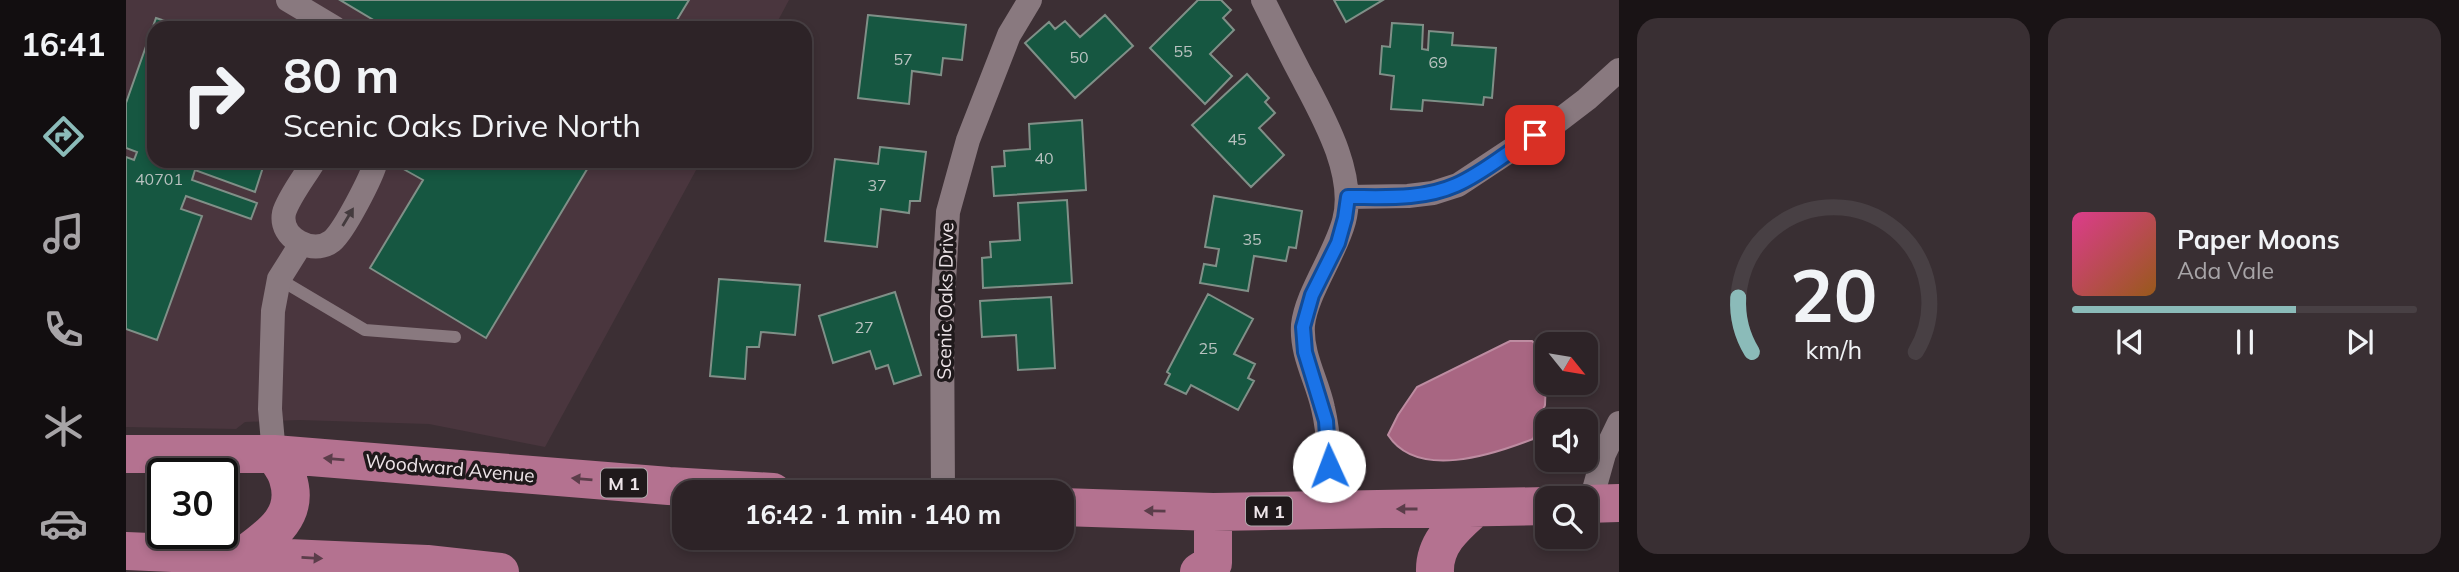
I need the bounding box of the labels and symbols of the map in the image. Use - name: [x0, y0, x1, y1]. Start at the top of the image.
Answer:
- house number: 55: [1173, 41, 1193, 61]
- house number: 50: [1069, 47, 1089, 67]
- house number: 57: [893, 49, 913, 69]
- house number: 69: [1428, 52, 1448, 72]
- pin: [1505, 105, 1565, 165]
- house number: 45: [1227, 129, 1247, 149]
- house number: 40: [1034, 148, 1054, 168]
- house number: 40701: [135, 169, 183, 189]
- house number: 37: [867, 175, 887, 195]
- one-way arrow: [342, 207, 354, 226]
- street label: Scenic Oaks Drive: [932, 222, 958, 380]
- house number: 35: [1242, 229, 1262, 249]
- house number: 27: [854, 317, 874, 337]
- north arrow: [1535, 332, 1598, 396]
- house number: 25: [1198, 338, 1218, 358]
- position arrow: [1292, 429, 1366, 503]
- street label: Woodward Avenue: [364, 449, 536, 487]
- one-way arrow: [322, 453, 344, 464]
- speed limit sign: 30: [147, 458, 238, 549]
- road number: M 1: [601, 468, 647, 498]
- one-way arrow: [571, 473, 593, 484]
- road number: M 1: [1246, 496, 1292, 526]
- one-way arrow: [1396, 503, 1418, 515]
- one-way arrow: [1144, 505, 1166, 517]
- one-way arrow: [301, 553, 323, 564]

